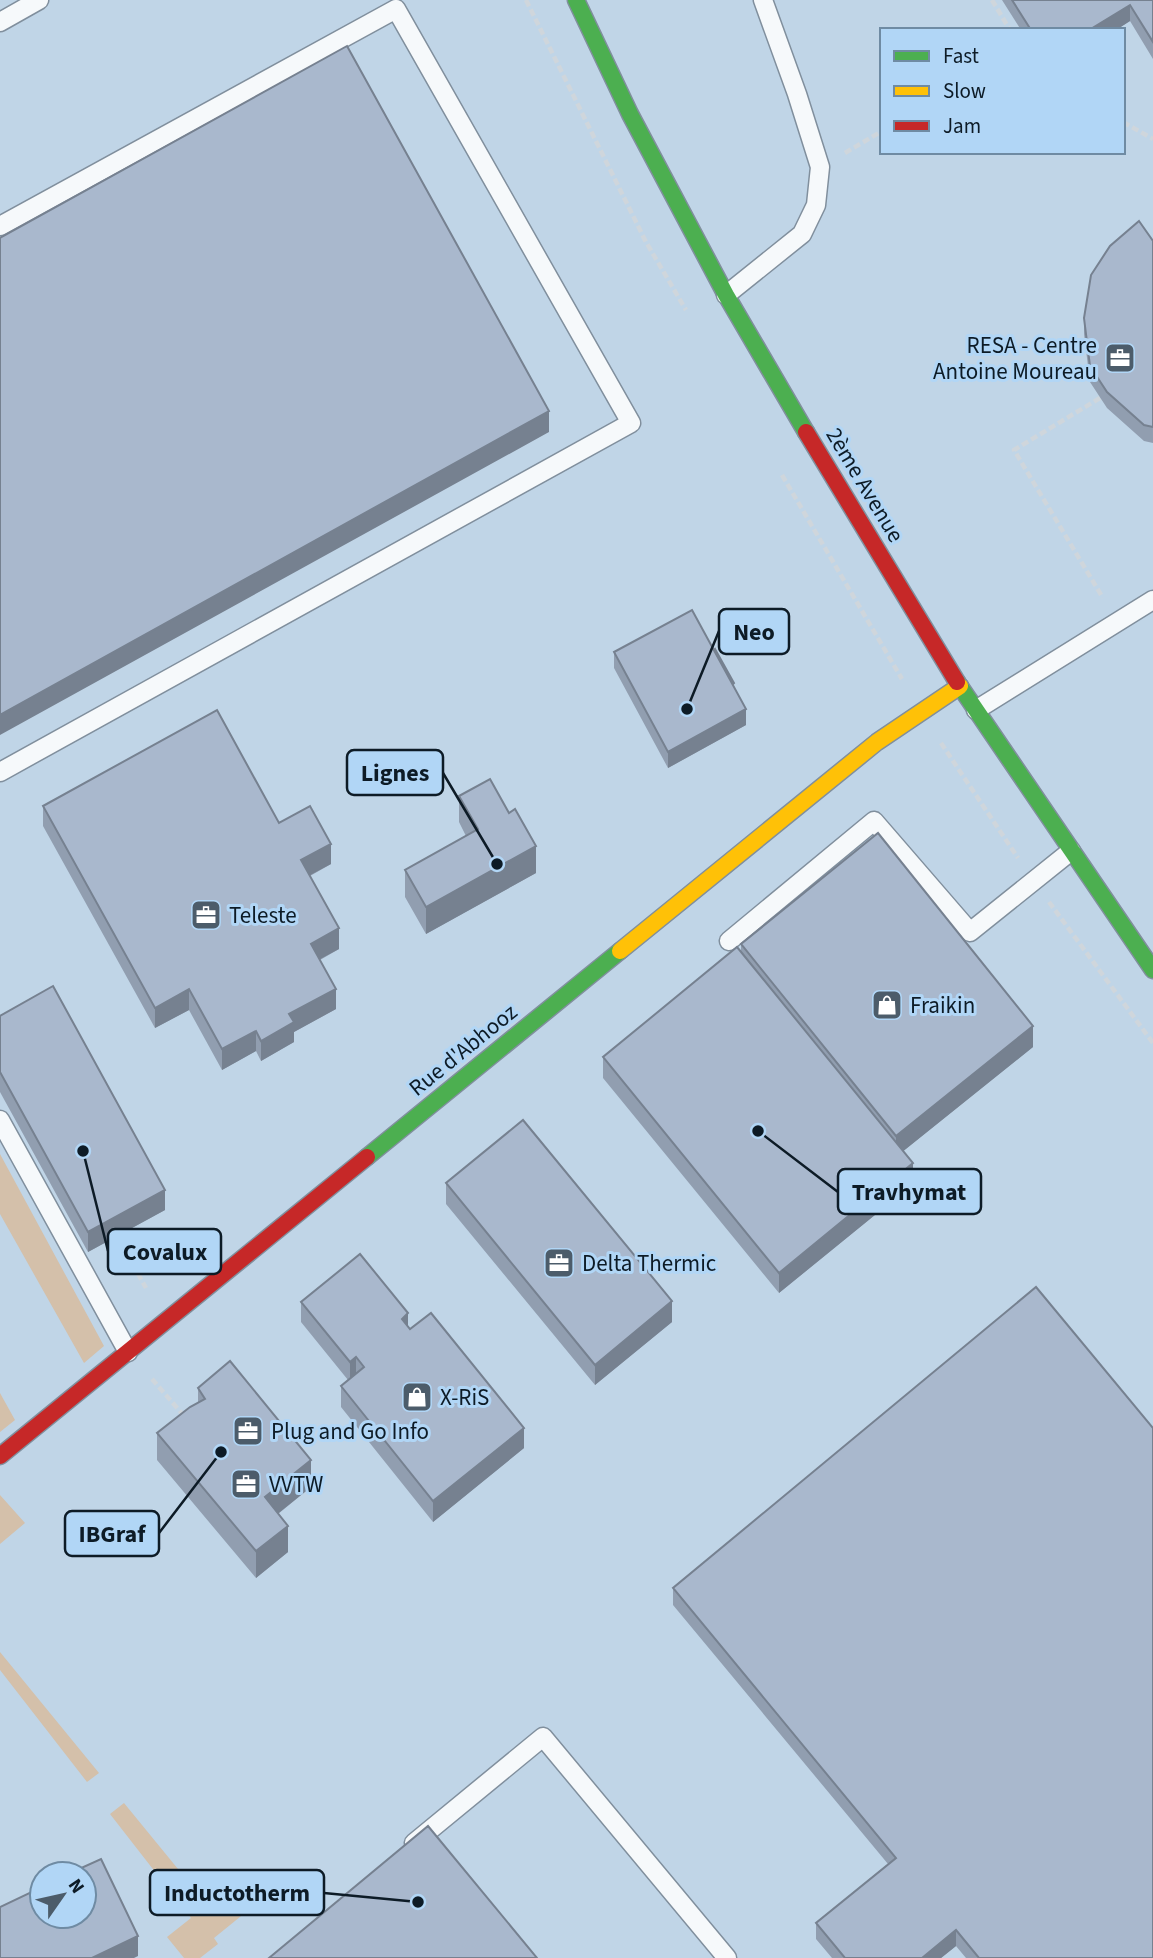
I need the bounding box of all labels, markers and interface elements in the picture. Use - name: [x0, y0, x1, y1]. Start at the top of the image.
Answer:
- legend: [880, 28, 1125, 154]
- text: Fast: [943, 41, 979, 71]
- text: Slow: [943, 76, 986, 106]
- text: Jam: [943, 111, 981, 141]
- place label: RESA - Centre Antoine Moureau: [933, 329, 1097, 388]
- office icon: RESA - Centre Antoine Moureau: [1103, 341, 1137, 375]
- street label: 2ème Avenue: [818, 421, 912, 549]
- callout: Neo: [719, 609, 789, 654]
- text: Neo: [733, 615, 775, 650]
- callout: Lignes: [347, 750, 443, 795]
- text: Lignes: [361, 756, 429, 791]
- office icon: Teleste: [189, 898, 223, 932]
- place label: Teleste: [229, 899, 297, 932]
- shop icon: Fraikin: [870, 988, 904, 1022]
- place label: Fraikin: [910, 989, 975, 1022]
- street label: Rue d'Abhooz: [402, 996, 525, 1104]
- callout: Travhymat: [838, 1169, 981, 1214]
- text: Travhymat: [852, 1175, 966, 1210]
- callout: Covalux: [108, 1229, 221, 1274]
- text: Covalux: [123, 1235, 207, 1270]
- office icon: Delta Thermic: [542, 1246, 576, 1280]
- place label: Delta Thermic: [582, 1247, 716, 1280]
- shop icon: X-RiS: [400, 1380, 434, 1414]
- place label: X-RiS: [440, 1381, 489, 1414]
- office icon: Plug and Go Info: [231, 1414, 265, 1448]
- place label: Plug and Go Info: [271, 1415, 429, 1448]
- office icon: VVTW: [229, 1467, 263, 1501]
- place label: VVTW: [269, 1468, 323, 1501]
- callout: IBGraf: [65, 1511, 159, 1556]
- text: IBGraf: [79, 1517, 146, 1552]
- north arrow: [28, 1860, 98, 1930]
- callout: Inductotherm: [150, 1870, 324, 1915]
- text: N: [61, 1874, 91, 1899]
- text: Inductotherm: [164, 1876, 310, 1911]

